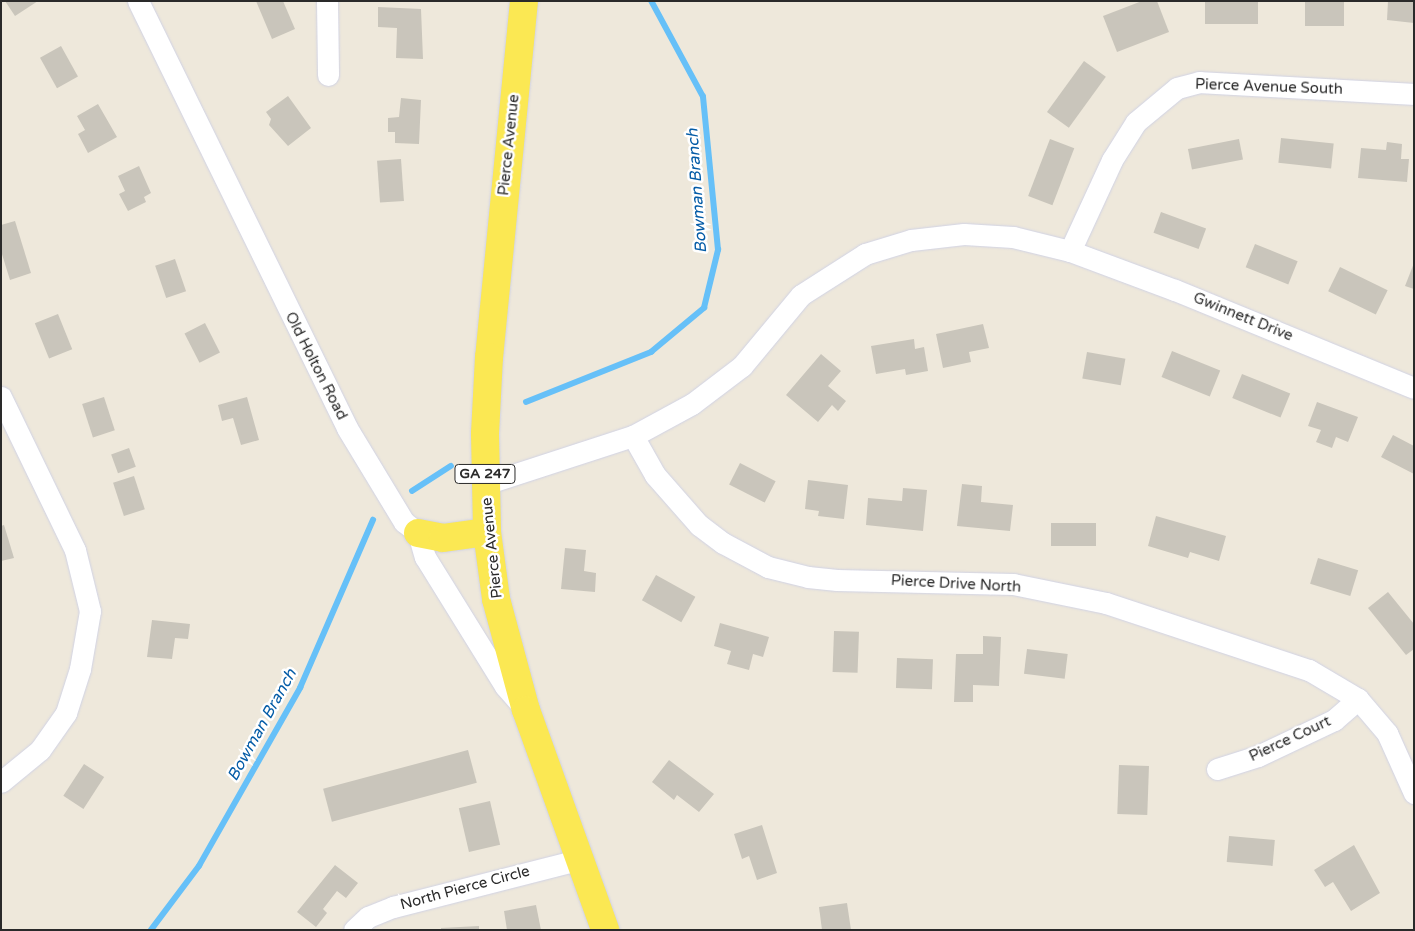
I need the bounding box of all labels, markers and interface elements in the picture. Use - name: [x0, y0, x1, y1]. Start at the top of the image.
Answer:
- street label: Pierce Avenue South: [1195, 75, 1343, 99]
- street label: Pierce Avenue: [495, 93, 523, 197]
- water label: Bowman Branch: [683, 128, 711, 254]
- street label: Gwinnett Drive: [1190, 289, 1296, 345]
- street label: Old Holton Road: [281, 309, 351, 423]
- road number: GA 247: [454, 462, 516, 486]
- street label: Pierce Avenue: [478, 496, 506, 600]
- street label: Pierce Drive North: [890, 572, 1022, 596]
- water label: Bowman Branch: [223, 666, 301, 784]
- street label: Pierce Court: [1246, 712, 1334, 766]
- street label: North Pierce Circle: [398, 862, 532, 914]

